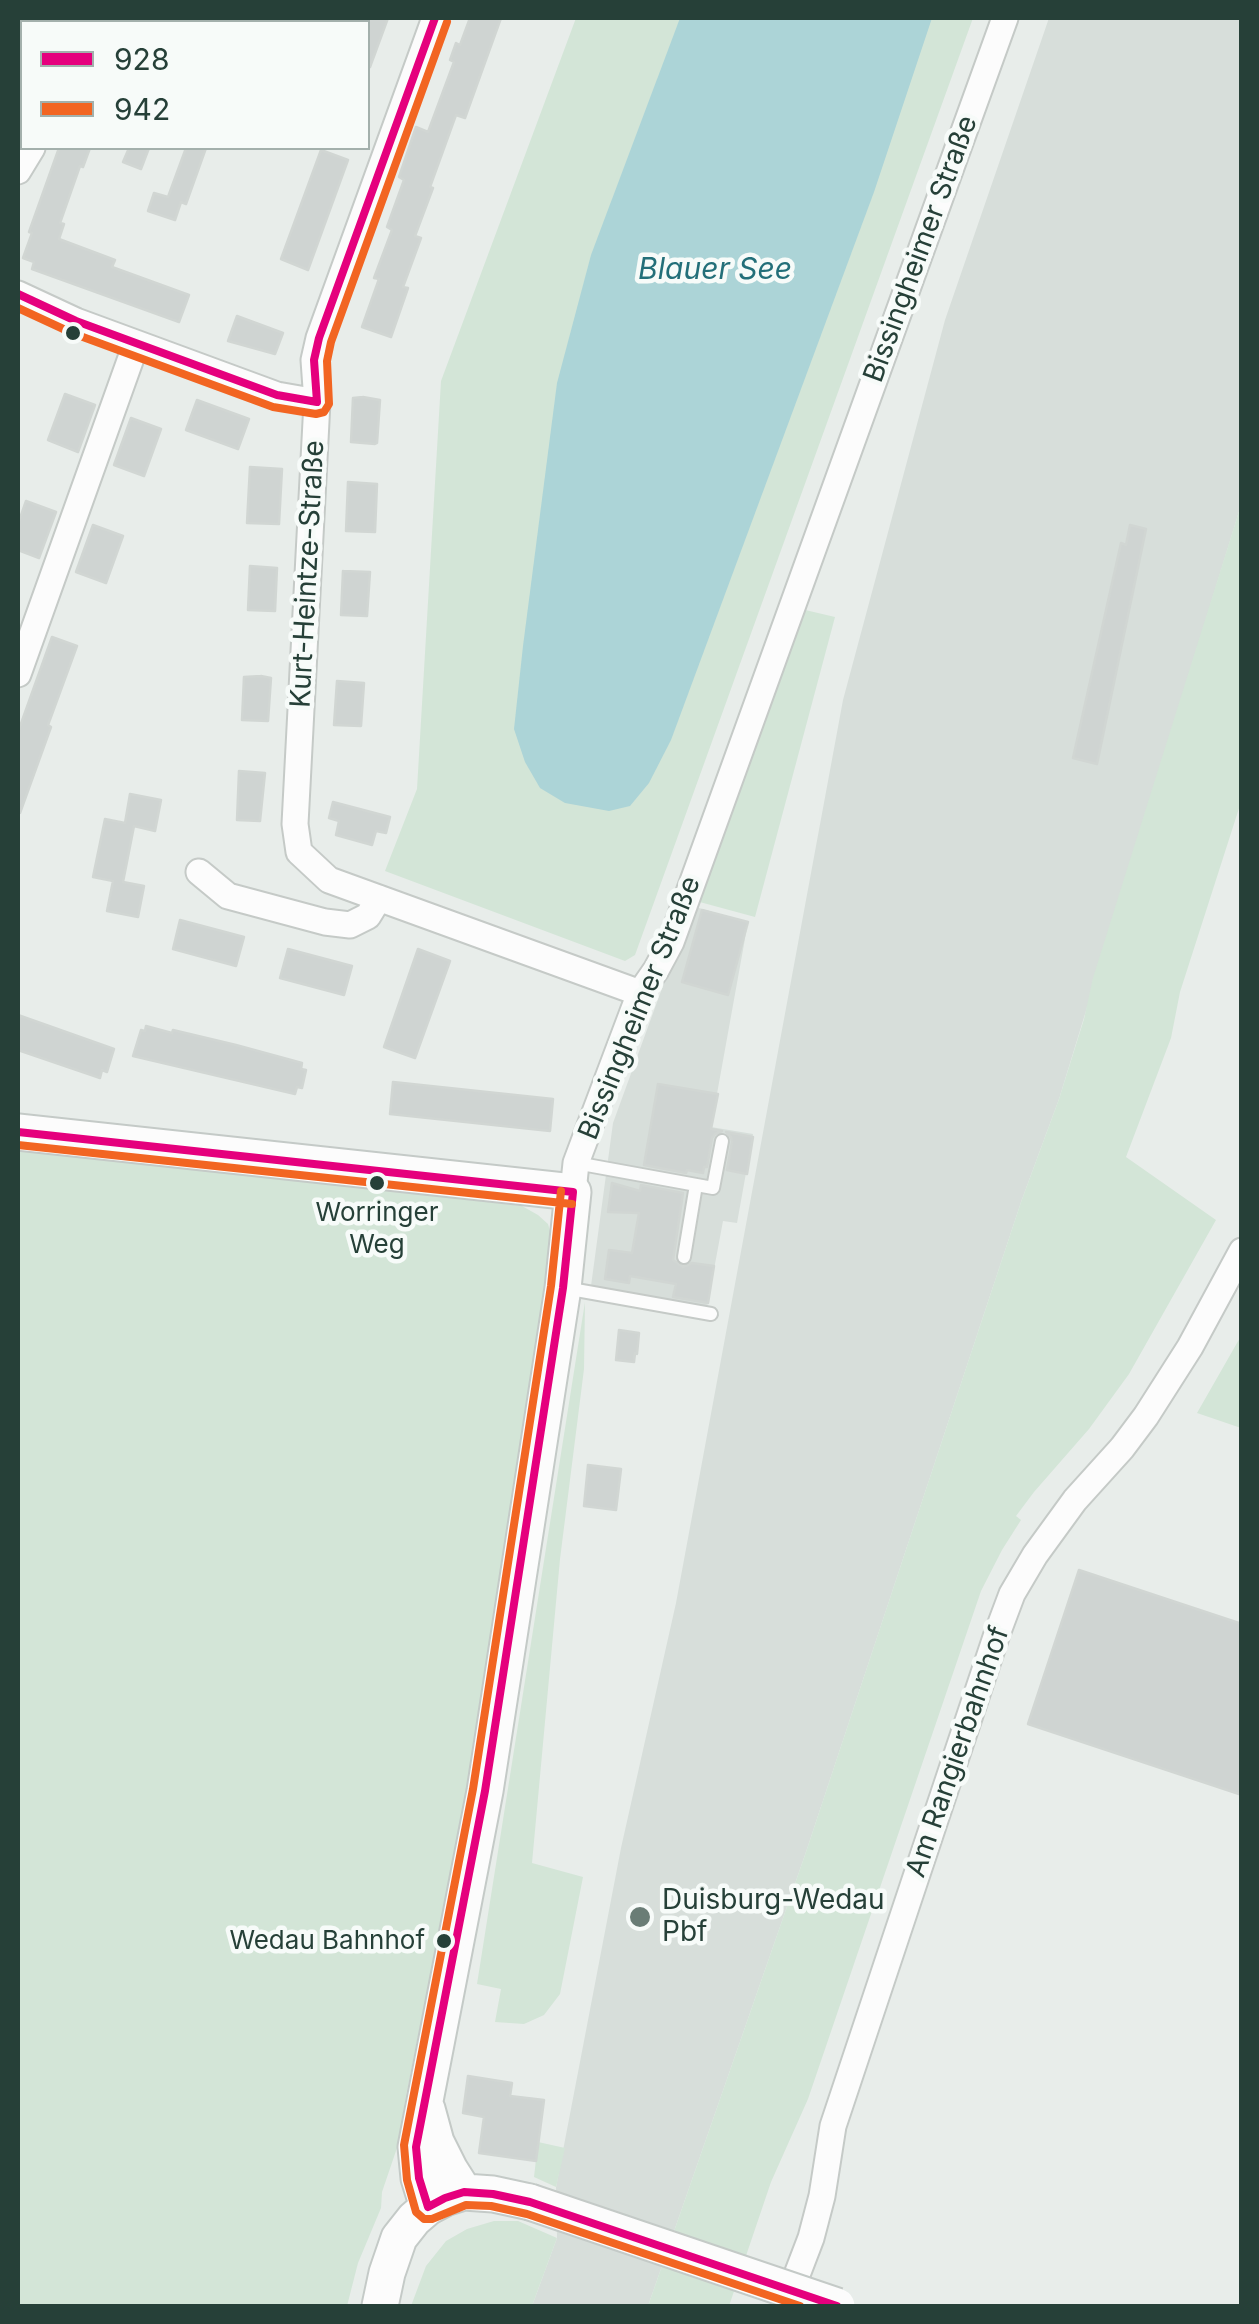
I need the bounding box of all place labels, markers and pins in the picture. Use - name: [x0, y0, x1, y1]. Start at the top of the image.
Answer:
- unlabelled marker: [63, 323, 83, 343]
- marker: Worringer Weg: [367, 1173, 387, 1193]
- place label: Worringer Weg: [316, 1197, 438, 1258]
- place label: Duisburg-Wedau Pbf: [662, 1884, 885, 1950]
- marker: Duisburg-Wedau Pbf: [627, 1904, 653, 1930]
- place label: Wedau Bahnhof: [229, 1925, 425, 1957]
- marker: Wedau Bahnhof: [434, 1931, 454, 1951]

